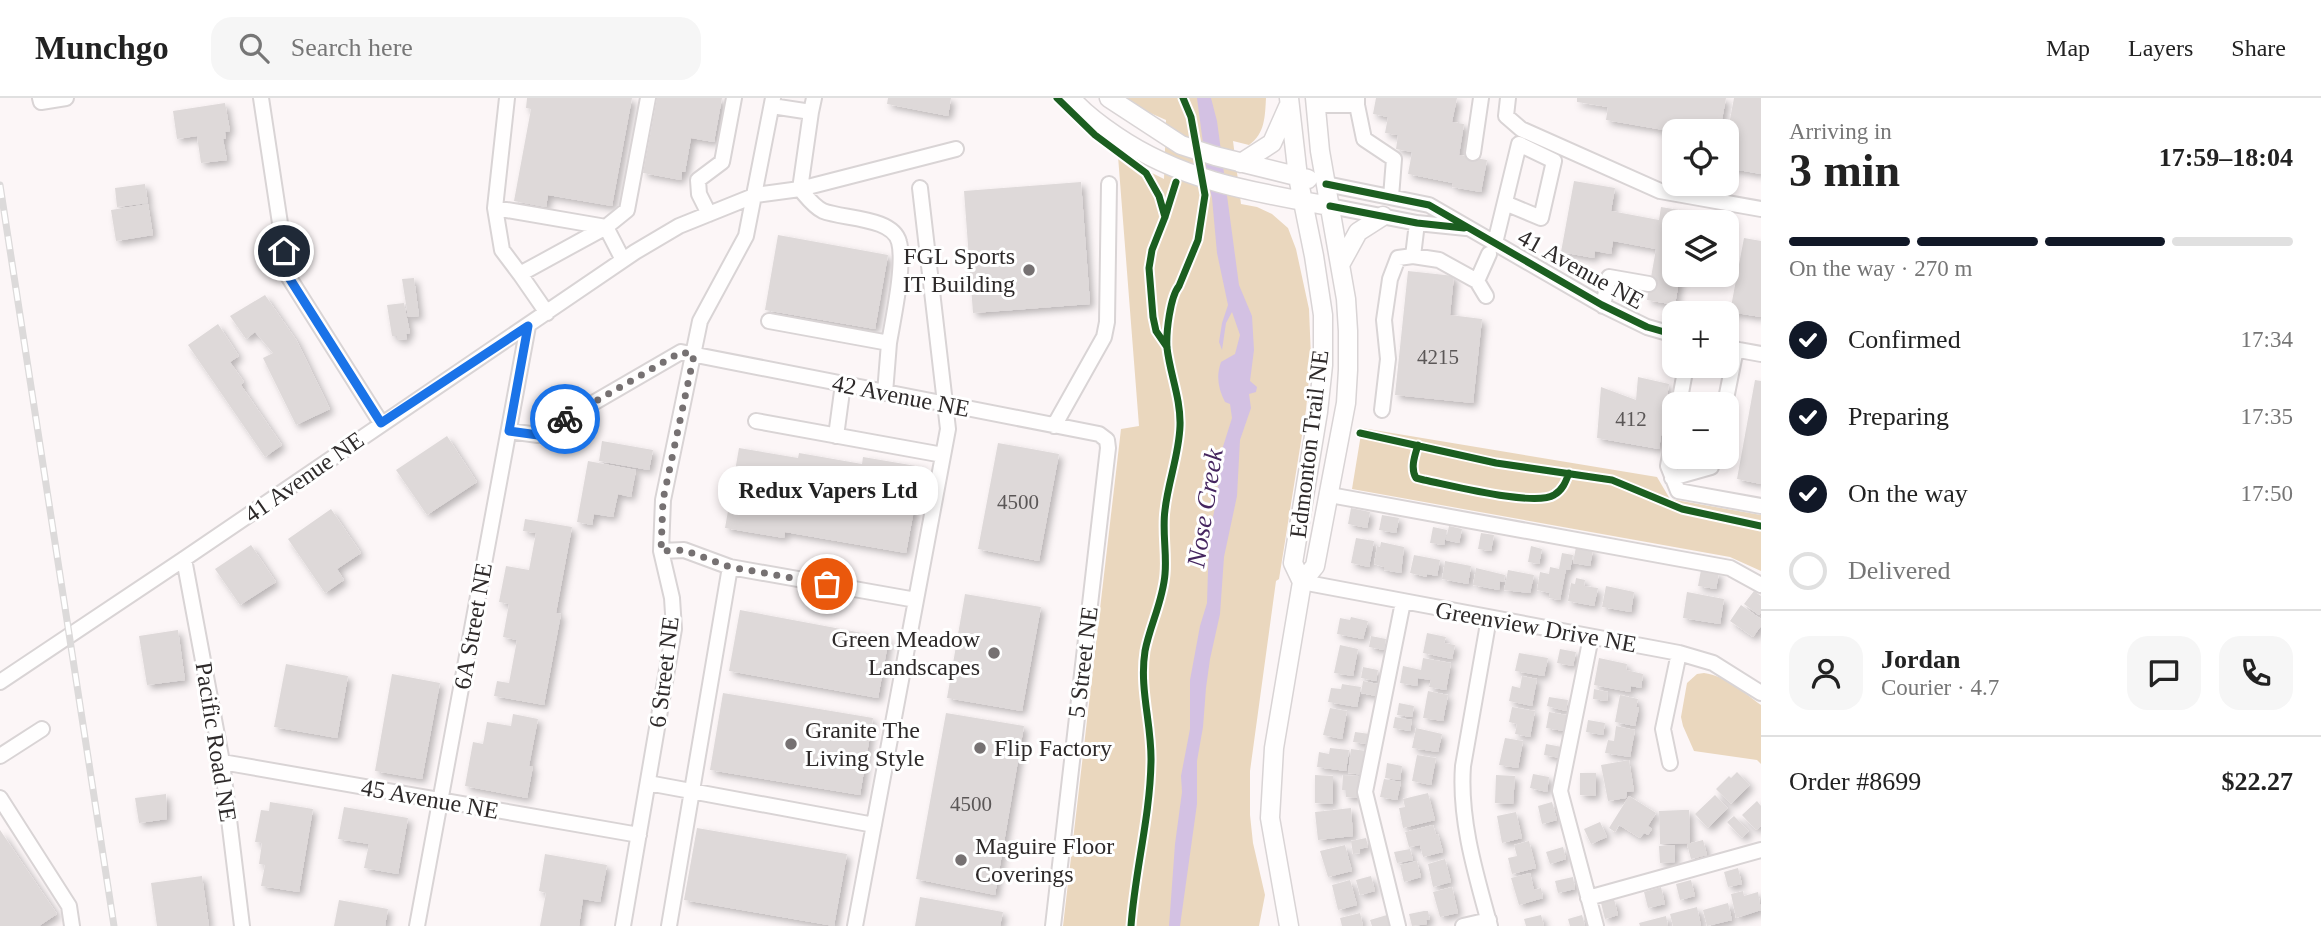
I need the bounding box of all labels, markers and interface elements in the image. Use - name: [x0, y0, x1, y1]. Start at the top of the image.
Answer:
- search box: [211, 17, 701, 80]
- icon: search: [235, 29, 273, 67]
- text: Munchgo: [35, 30, 169, 66]
- text: Search here: [291, 33, 413, 62]
- text: Map: [2046, 35, 2090, 61]
- text: Layers: [2128, 35, 2193, 61]
- text: Share: [2231, 35, 2286, 61]
- map controls: [1662, 119, 1739, 469]
- button: locate: [1662, 119, 1739, 196]
- text: Arriving in: [1789, 119, 1892, 144]
- text: 17:59–18:04: [2159, 143, 2293, 172]
- text: 3 min: [1789, 145, 1900, 196]
- button: layers: [1662, 210, 1739, 287]
- pin: [254, 221, 314, 281]
- street label: 41 Avenue NE: [1514, 224, 1648, 314]
- icon: home: [265, 232, 303, 270]
- place label: FGL Sports IT Building: [903, 243, 1015, 297]
- text: On the way · 270 m: [1789, 256, 1972, 281]
- marker: FGL Sports IT Building: [1021, 262, 1037, 278]
- button: +: [1662, 301, 1739, 378]
- icon: check: [1789, 321, 1827, 359]
- text: Confirmed: [1848, 325, 1961, 354]
- text: 17:34: [2241, 327, 2293, 352]
- house number: 4215: [1417, 345, 1459, 369]
- street label: Edmonton Trail NE: [1285, 348, 1333, 540]
- street label: 42 Avenue NE: [830, 370, 972, 422]
- courier: [530, 384, 600, 454]
- button: −: [1662, 392, 1739, 469]
- icon: check: [1789, 398, 1827, 436]
- icon: bike: [546, 400, 584, 438]
- text: Preparing: [1848, 402, 1949, 431]
- text: 17:35: [2241, 404, 2293, 429]
- house number: 412: [1615, 407, 1647, 431]
- street label: 41 Avenue NE: [239, 426, 369, 528]
- water label: Nose Creek: [1181, 446, 1229, 570]
- callout: Redux Vapers Ltd: [717, 465, 937, 514]
- icon: check: [1789, 475, 1827, 513]
- text: Redux Vapers Ltd: [739, 478, 917, 503]
- text: On the way: [1848, 479, 1968, 508]
- text: 17:50: [2241, 481, 2293, 506]
- house number: 4500: [997, 490, 1039, 514]
- pin: [797, 554, 857, 614]
- text: Delivered: [1848, 556, 1951, 585]
- street label: 6A Street NE: [449, 561, 497, 691]
- icon: bag: [808, 565, 846, 603]
- street label: Greenview Drive NE: [1433, 596, 1639, 658]
- street label: 5 Street NE: [1063, 605, 1103, 719]
- street label: 6 Street NE: [644, 615, 684, 729]
- place label: Green Meadow Landscapes: [831, 626, 981, 680]
- button: person: [1789, 636, 1863, 710]
- button: chat: [2127, 636, 2201, 710]
- button: phone: [2219, 636, 2293, 710]
- marker: Green Meadow Landscapes: [986, 645, 1002, 661]
- text: Jordan: [1881, 645, 1960, 674]
- street label: Pacific Road NE: [191, 660, 241, 824]
- text: Courier · 4.7: [1881, 675, 1999, 700]
- place label: Granite The Living Style: [805, 717, 924, 771]
- place label: Flip Factory: [994, 735, 1112, 761]
- marker: Granite The Living Style: [783, 736, 799, 752]
- marker: Flip Factory: [972, 740, 988, 756]
- text: Order #8699: [1789, 767, 1921, 796]
- text: $22.27: [2222, 767, 2293, 796]
- street label: 45 Avenue NE: [359, 774, 501, 824]
- house number: 4500: [950, 792, 992, 816]
- place label: Maguire Floor Coverings: [975, 833, 1114, 887]
- marker: Maguire Floor Coverings: [953, 852, 969, 868]

